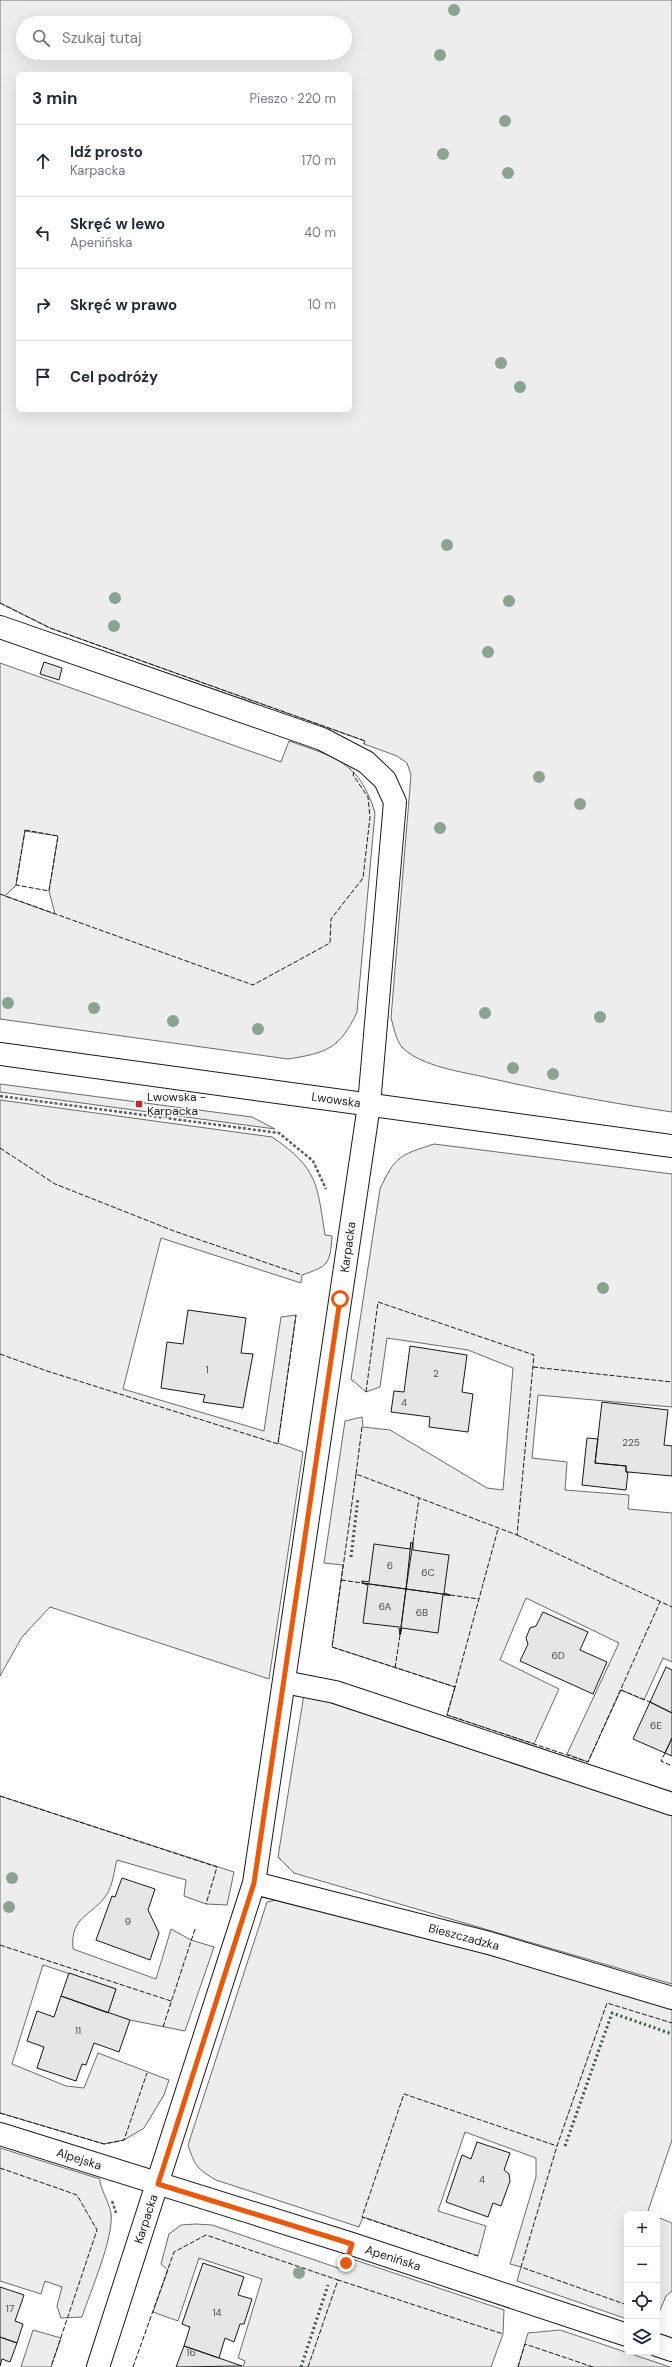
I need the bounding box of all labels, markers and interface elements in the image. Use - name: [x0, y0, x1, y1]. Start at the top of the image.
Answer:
- search box: [16, 16, 352, 60]
- icon: search: [30, 27, 52, 49]
- text: Szukaj tutaj: [62, 28, 142, 48]
- text: 3 min: [32, 87, 77, 109]
- text: Pieszo · 220 m: [249, 90, 336, 107]
- text: Idź prosto: [70, 142, 143, 162]
- icon: ahead: [32, 150, 54, 172]
- text: 170 m: [301, 152, 336, 169]
- text: Karpacka: [70, 162, 125, 179]
- text: Skręć w lewo: [70, 214, 165, 234]
- icon: left: [32, 222, 54, 244]
- text: 40 m: [304, 224, 336, 241]
- text: Apenińska: [70, 234, 132, 251]
- icon: right: [32, 294, 54, 316]
- text: Skręć w prawo: [70, 295, 177, 315]
- text: 10 m: [308, 296, 336, 313]
- icon: arrive: [32, 366, 54, 388]
- text: Cel podróży: [70, 367, 158, 387]
- place label: Lwowska - Karpacka: [147, 1089, 206, 1119]
- street label: Lwowska: [310, 1089, 362, 1111]
- marker: Lwowska - Karpacka: [134, 1099, 144, 1109]
- street label: Karpacka: [337, 1221, 359, 1273]
- route start: [331, 1290, 349, 1308]
- house number: 1: [205, 1363, 209, 1376]
- house number: 2: [433, 1367, 439, 1380]
- house number: 4: [401, 1396, 407, 1409]
- house number: 225: [622, 1436, 640, 1449]
- house number: 6: [387, 1559, 393, 1572]
- house number: 6C: [421, 1566, 435, 1579]
- house number: 6A: [379, 1600, 392, 1613]
- house number: 6B: [416, 1606, 428, 1619]
- house number: 6D: [551, 1649, 565, 1662]
- house number: 6E: [650, 1719, 662, 1732]
- house number: 9: [125, 1915, 131, 1928]
- street label: Bieszczadzka: [427, 1920, 501, 1954]
- house number: 11: [75, 2024, 81, 2037]
- street label: Alpejska: [54, 2144, 104, 2174]
- house number: 4: [479, 2173, 485, 2186]
- street label: Karpacka: [130, 2192, 162, 2246]
- map controls: [624, 2211, 660, 2355]
- button: +: [624, 2211, 660, 2247]
- street label: Apenińska: [363, 2242, 423, 2274]
- button: −: [624, 2247, 660, 2283]
- route end: [337, 2254, 355, 2272]
- button: locate: [624, 2283, 660, 2319]
- house number: 17: [6, 2302, 14, 2315]
- house number: 14: [212, 2306, 222, 2319]
- button: layers: [624, 2319, 660, 2355]
- house number: 16: [186, 2346, 196, 2359]

